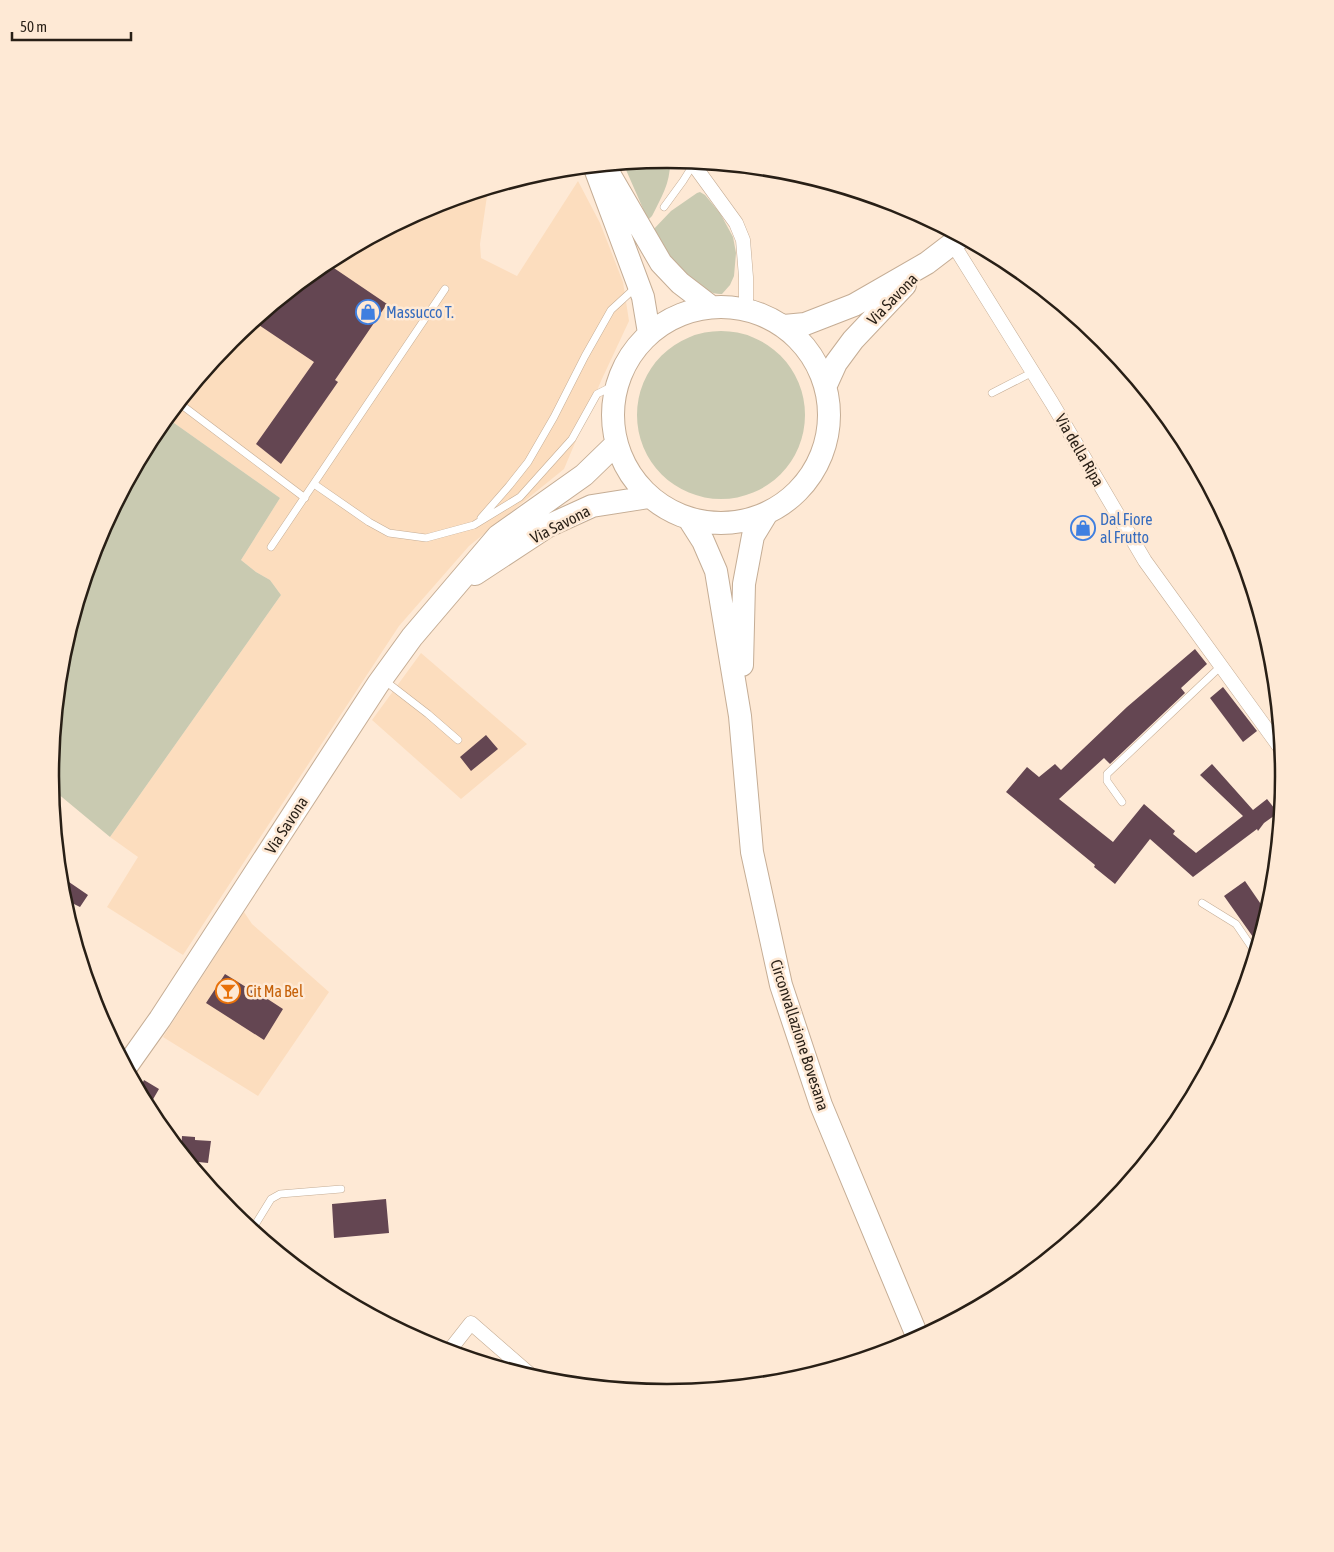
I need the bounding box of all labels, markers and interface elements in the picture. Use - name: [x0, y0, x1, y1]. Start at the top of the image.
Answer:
- scale bar: [12, 10, 131, 42]
- text: 50 m: [20, 18, 47, 35]
- street label: Via Savona: [863, 270, 921, 328]
- shop icon: Massucco T.: [355, 299, 381, 325]
- place label: Massucco T.: [386, 303, 454, 321]
- street label: Via della Ripa: [1051, 411, 1108, 490]
- street label: Via Savona: [527, 501, 593, 547]
- place label: Dal Fiore al Frutto: [1100, 510, 1152, 546]
- shop icon: Dal Fiore al Frutto: [1070, 515, 1096, 541]
- street label: Via Savona: [261, 793, 311, 857]
- street label: Circonvallazione Bovesana: [767, 957, 833, 1113]
- bar icon: Cit Ma Bel: [215, 978, 241, 1004]
- place label: Cit Ma Bel: [246, 982, 304, 1000]

